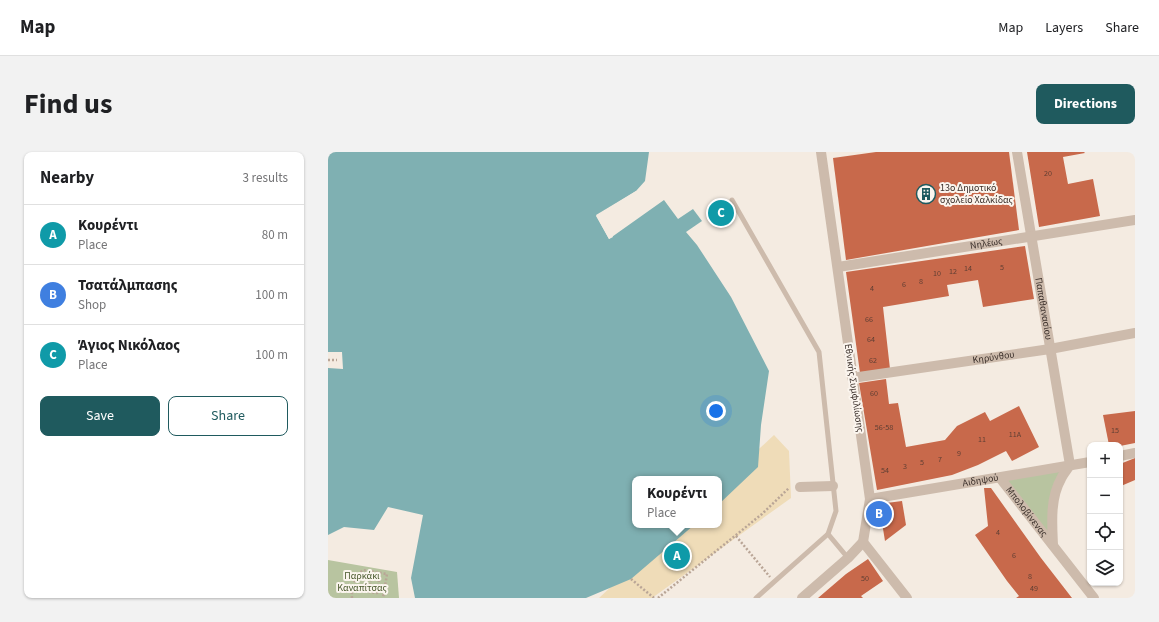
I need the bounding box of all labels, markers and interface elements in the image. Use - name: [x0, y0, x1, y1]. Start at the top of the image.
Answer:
- text: Map: [20, 14, 55, 41]
- text: Map: [998, 18, 1023, 38]
- text: Layers: [1045, 18, 1083, 38]
- text: Share: [1105, 18, 1139, 38]
- text: Find us: [24, 84, 112, 124]
- button: Directions: [1036, 84, 1135, 124]
- text: Nearby: [40, 166, 94, 190]
- house number: 20: [1044, 168, 1052, 179]
- text: 3 results: [243, 169, 288, 187]
- place label: 13ο Δημοτικό σχολείο Χαλκίδας: [940, 181, 1014, 207]
- building icon: 13ο Δημοτικό σχολείο Χαλκίδας: [915, 183, 937, 205]
- pin: C: [708, 198, 734, 228]
- text: Κουρέντι: [78, 215, 138, 236]
- text: A: [49, 226, 57, 244]
- text: 80 m: [262, 226, 288, 244]
- street label: Νηλέως: [969, 234, 1004, 253]
- text: Place: [78, 236, 107, 254]
- house number: 5: [1000, 262, 1004, 273]
- house number: 14: [964, 263, 972, 274]
- house number: 12: [949, 266, 957, 277]
- house number: 10: [933, 268, 941, 279]
- text: Τσατάλμπασης: [78, 275, 177, 296]
- house number: 8: [919, 276, 923, 287]
- street label: Παπαθανασίου: [1031, 277, 1056, 341]
- house number: 6: [902, 279, 906, 290]
- house number: 4: [870, 283, 874, 294]
- text: B: [49, 286, 57, 304]
- text: 100 m: [255, 286, 288, 304]
- text: Shop: [78, 296, 106, 314]
- house number: 66: [865, 314, 873, 325]
- house number: 64: [867, 334, 875, 345]
- text: Άγιος Νικόλαος: [78, 335, 180, 356]
- street label: Εθνικής Συμφιλίωσης: [841, 343, 867, 434]
- text: C: [49, 346, 57, 364]
- text: 100 m: [255, 346, 288, 364]
- street label: Κηρύνθου: [972, 347, 1015, 367]
- house number: 62: [869, 355, 877, 366]
- text: Place: [78, 356, 107, 374]
- house number: 60: [870, 388, 878, 399]
- button: Save: [40, 396, 160, 436]
- button: Share: [168, 396, 288, 436]
- your location: [706, 401, 726, 421]
- house number: 56-58: [875, 422, 893, 433]
- house number: 15: [1111, 425, 1119, 436]
- house number: 11Α: [1009, 429, 1022, 440]
- house number: 11: [978, 434, 986, 445]
- map controls: [1087, 442, 1123, 586]
- button: +: [1087, 442, 1123, 478]
- house number: 9: [957, 448, 961, 459]
- house number: 7: [938, 454, 942, 465]
- house number: 5: [920, 457, 924, 468]
- house number: 3: [903, 461, 907, 472]
- house number: 54: [881, 465, 889, 476]
- street label: Αιδηψού: [961, 471, 999, 490]
- popup: [632, 476, 722, 528]
- button: −: [1087, 478, 1123, 514]
- text: Κουρέντι: [647, 483, 707, 504]
- street label: Μπολοβίνενας: [1002, 484, 1051, 541]
- pin: B: [866, 499, 892, 529]
- text: Place: [647, 504, 676, 522]
- button: locate: [1087, 514, 1123, 550]
- house number: 4: [996, 527, 1000, 538]
- pin: A: [664, 541, 690, 571]
- house number: 6: [1012, 550, 1016, 561]
- button: layers: [1087, 550, 1123, 586]
- park label: Παρκάκι Καναπίτσας: [337, 569, 387, 595]
- house number: 8: [1028, 571, 1032, 582]
- house number: 50: [861, 573, 869, 584]
- house number: 49: [1030, 583, 1038, 594]

